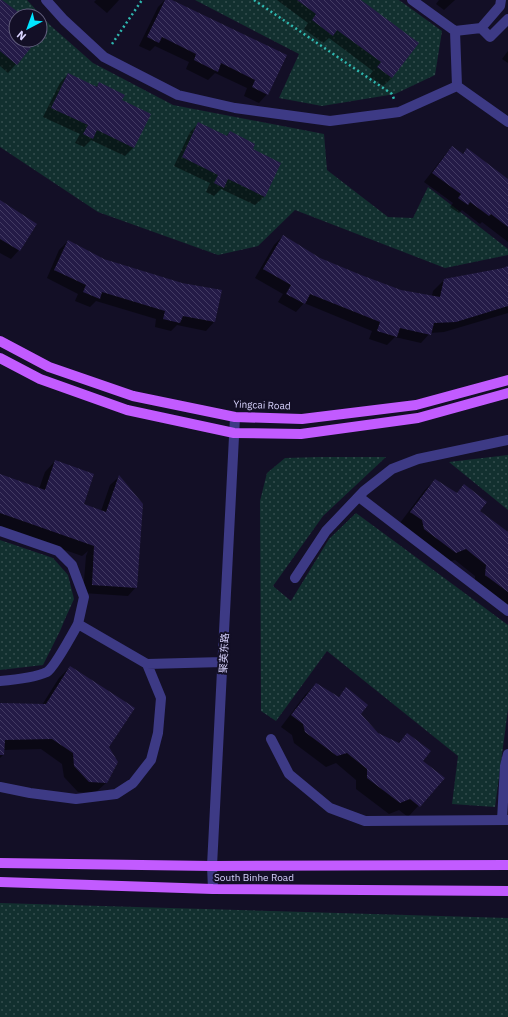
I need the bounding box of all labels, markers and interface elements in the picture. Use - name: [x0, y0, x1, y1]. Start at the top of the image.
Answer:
- north arrow: [8, 8, 48, 48]
- text: N: [14, 28, 29, 43]
- street label: Yingcai Road: [233, 398, 291, 412]
- street label: 聚英东路: [216, 633, 232, 673]
- street label: South Binhe Road: [214, 871, 294, 884]

